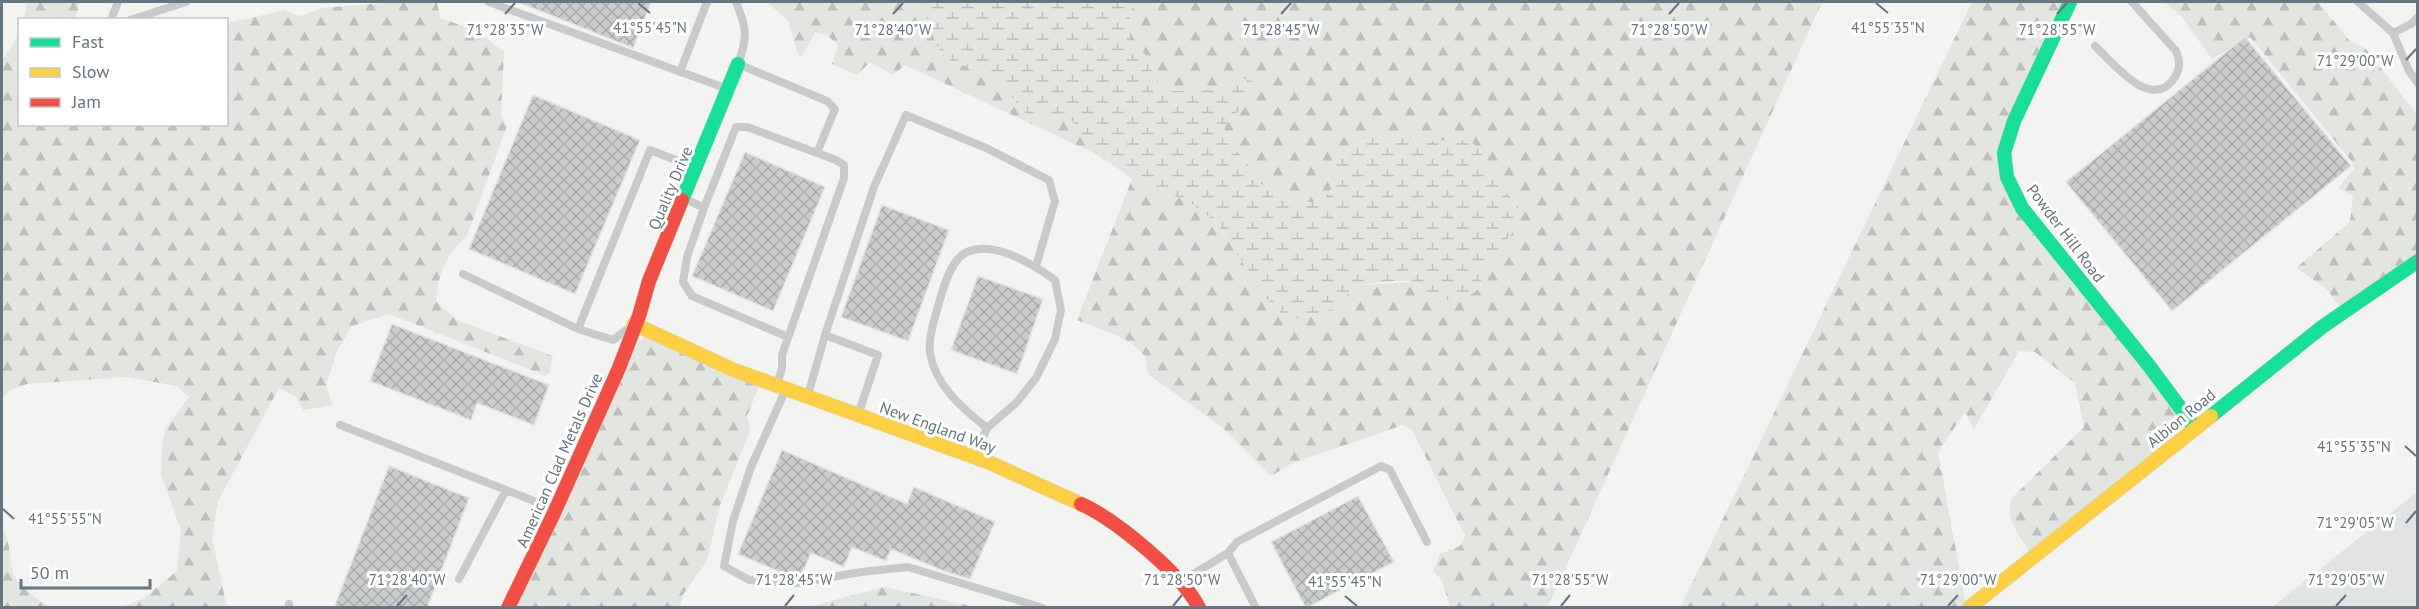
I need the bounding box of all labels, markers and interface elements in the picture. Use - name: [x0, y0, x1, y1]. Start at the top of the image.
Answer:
- legend: [18, 18, 228, 126]
- text: 41°55'45"N: [613, 18, 687, 37]
- text: 41°55'35"N: [1851, 18, 1925, 37]
- text: 71°28'35"W: [467, 20, 544, 39]
- text: 71°28'40"W: [855, 20, 932, 39]
- text: 71°28'45"W: [1243, 20, 1320, 39]
- text: 71°28'50"W: [1631, 20, 1708, 39]
- text: 71°28'55"W: [2019, 20, 2096, 39]
- text: Fast: [72, 30, 104, 53]
- text: 71°29'00"W: [2317, 51, 2394, 70]
- text: Slow: [72, 60, 110, 83]
- text: Jam: [71, 90, 101, 113]
- street label: Quality Drive: [643, 143, 697, 233]
- street label: Powder Hill Road: [2023, 180, 2109, 286]
- street label: American Clad Metals Drive: [511, 370, 607, 550]
- street label: Albion Road: [2143, 384, 2219, 452]
- street label: New England Way: [877, 397, 999, 457]
- text: 41°55'35"N: [2317, 437, 2391, 456]
- text: 41°55'55"N: [28, 509, 102, 528]
- text: 71°29'05"W: [2317, 513, 2394, 532]
- scale bar: [21, 552, 150, 590]
- text: 50 m: [30, 561, 69, 584]
- text: 71°28'40"W: [369, 570, 446, 589]
- text: 71°28'45"W: [756, 570, 833, 589]
- text: 71°28'50"W: [1144, 570, 1221, 589]
- text: 71°28'55"W: [1532, 570, 1609, 589]
- text: 71°29'00"W: [1920, 570, 1997, 589]
- text: 71°29'05"W: [2308, 570, 2385, 589]
- text: 41°55'45"N: [1308, 572, 1382, 591]

